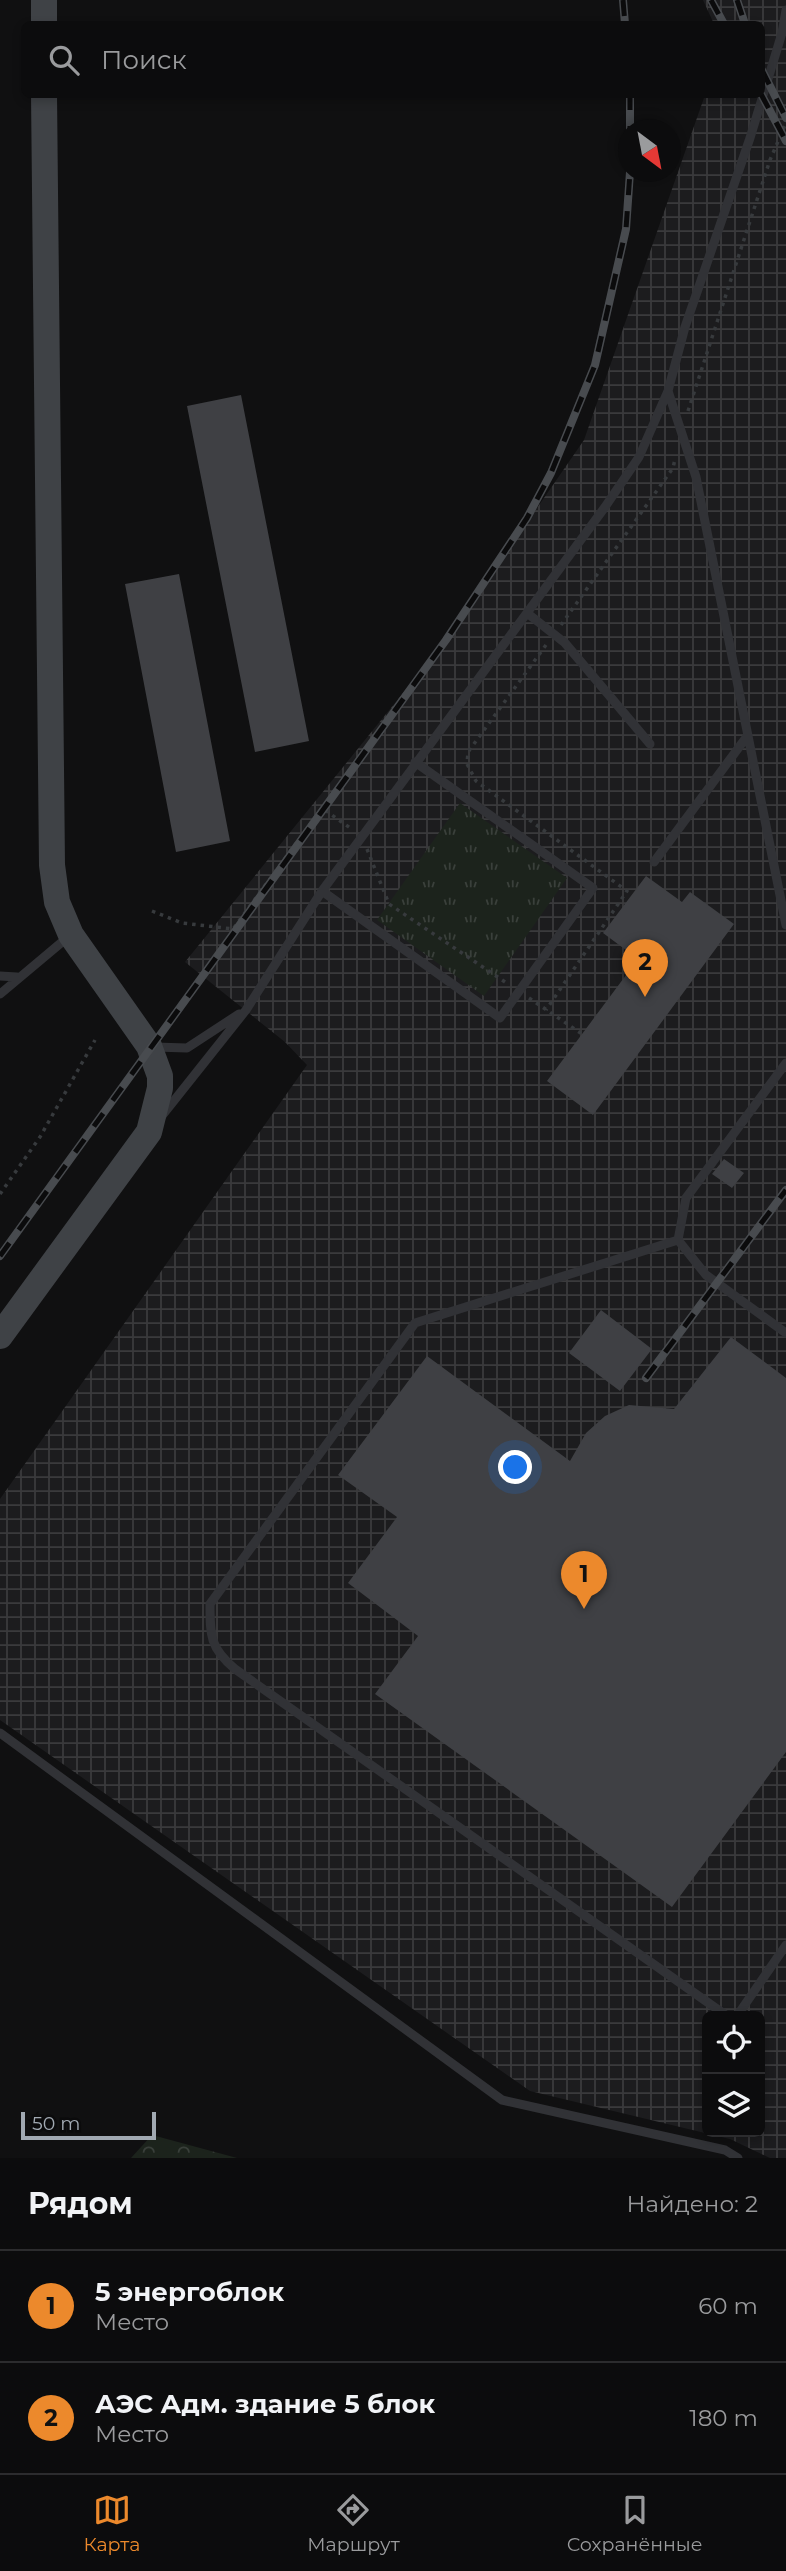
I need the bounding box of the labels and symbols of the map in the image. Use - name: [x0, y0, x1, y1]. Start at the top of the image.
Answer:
- north arrow: [618, 119, 681, 182]
- pin: 2: [622, 939, 668, 997]
- your location: [498, 1450, 532, 1484]
- pin: 1: [561, 1551, 607, 1609]
- scale bar: [21, 2109, 156, 2141]

